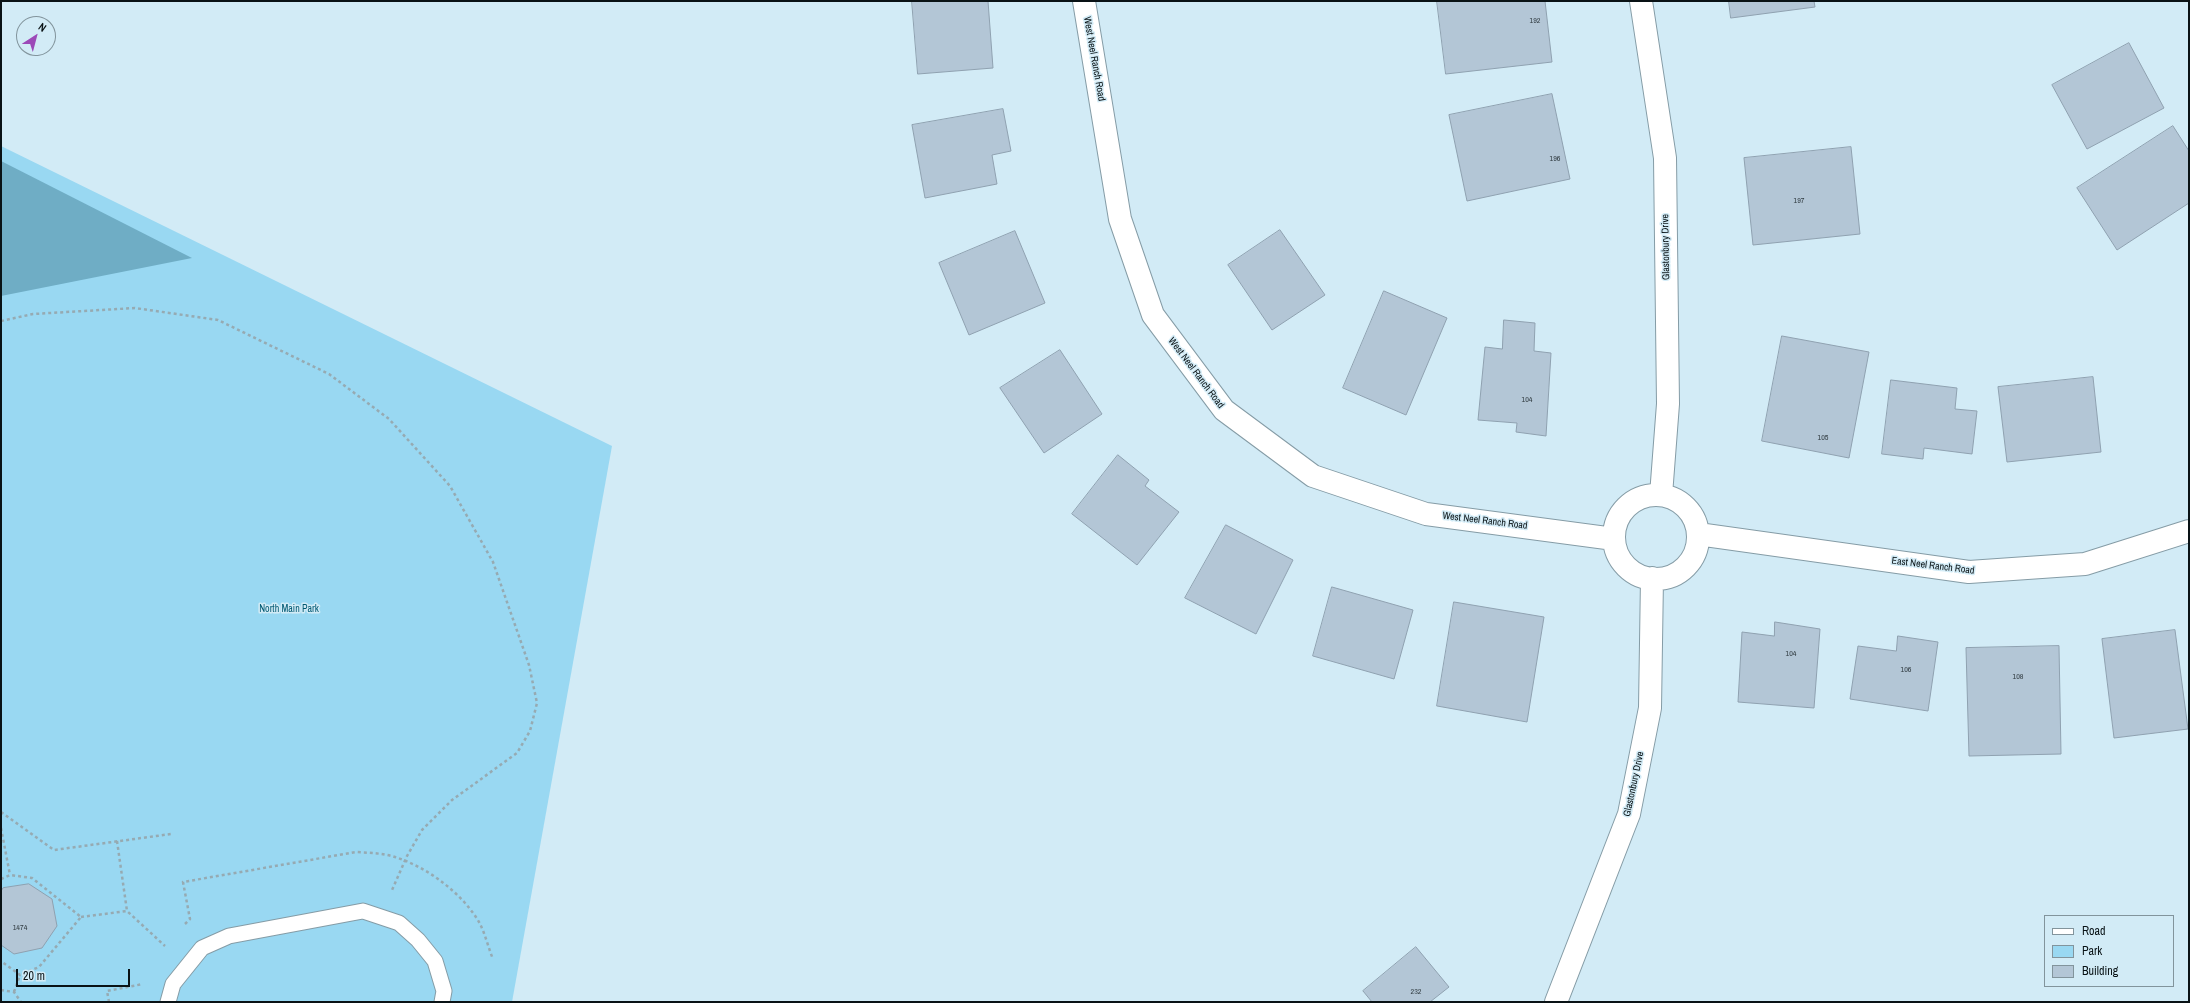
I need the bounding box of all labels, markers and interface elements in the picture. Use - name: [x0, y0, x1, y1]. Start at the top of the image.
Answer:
- north arrow: [16, 16, 56, 56]
- street label: West Neel Ranch Road: [1081, 16, 1107, 102]
- house number: 192: [1530, 16, 1540, 26]
- text: N: [36, 20, 49, 35]
- house number: 196: [1550, 154, 1560, 164]
- house number: 197: [1794, 196, 1804, 206]
- street label: Glastonbury Drive: [1659, 214, 1673, 280]
- street label: West Neel Ranch Road: [1165, 335, 1227, 411]
- house number: 104: [1522, 395, 1532, 405]
- house number: 105: [1818, 433, 1828, 443]
- street label: West Neel Ranch Road: [1442, 510, 1528, 532]
- street label: East Neel Ranch Road: [1891, 555, 1975, 577]
- park label: North Main Park: [259, 603, 319, 615]
- house number: 104: [1786, 649, 1796, 659]
- house number: 106: [1901, 665, 1911, 675]
- house number: 108: [2013, 672, 2023, 682]
- street label: Glastonbury Drive: [1621, 750, 1647, 818]
- legend: [2044, 915, 2174, 987]
- house number: 1474: [13, 923, 27, 933]
- text: Road: [2082, 923, 2106, 939]
- text: Park: [2082, 943, 2102, 959]
- scale bar: [18, 961, 132, 987]
- text: Building: [2082, 963, 2118, 979]
- text: 20 m: [23, 968, 45, 984]
- house number: 232: [1411, 987, 1421, 997]

